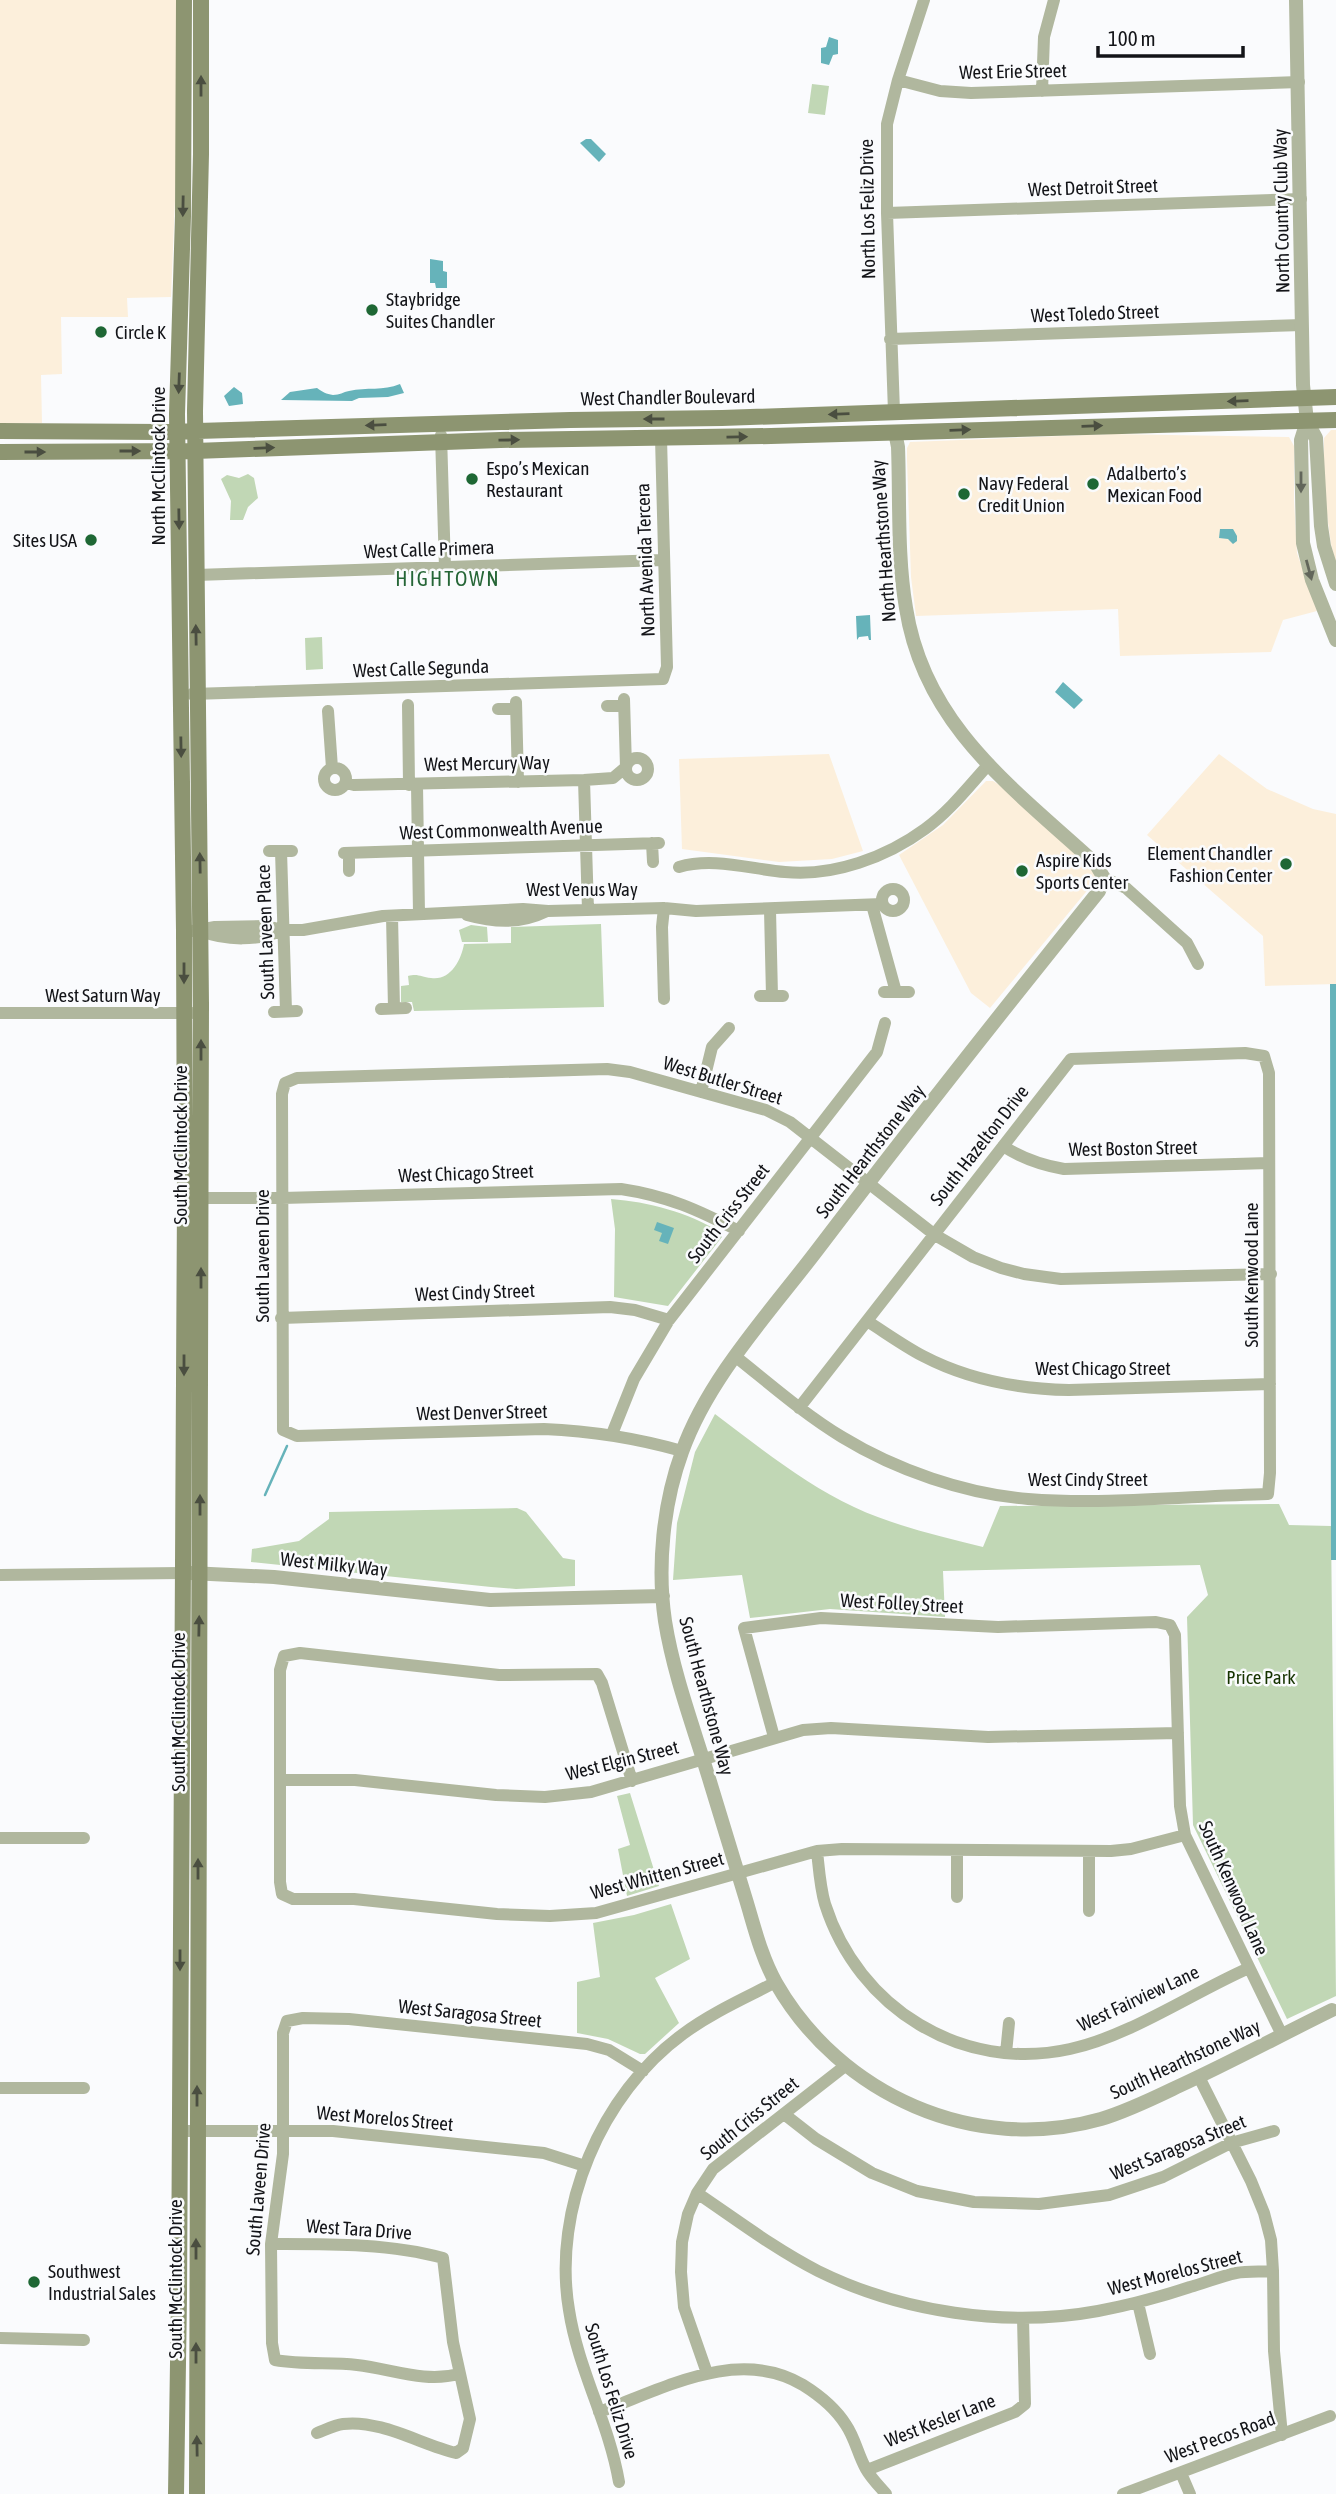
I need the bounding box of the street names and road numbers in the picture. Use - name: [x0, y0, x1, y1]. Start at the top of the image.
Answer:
- street label: West Erie Street: [959, 59, 1067, 83]
- street label: North Country Club Way: [1269, 128, 1293, 293]
- street label: North Los Feliz Drive: [855, 139, 879, 279]
- street label: West Detroit Street: [1028, 174, 1158, 200]
- street label: West Toledo Street: [1030, 300, 1160, 326]
- street label: West Chandler Boulevard: [581, 384, 755, 410]
- street label: North McClintock Drive: [147, 387, 169, 545]
- street label: North Hearthstone Way: [866, 459, 900, 623]
- street label: North Avenida Tercera: [631, 483, 659, 637]
- street label: West Calle Primera: [363, 536, 495, 562]
- street label: West Calle Segunda: [353, 655, 489, 681]
- street label: West Mercury Way: [424, 751, 550, 775]
- street label: West Commonwealth Avenue: [399, 814, 603, 844]
- street label: South Laveen Place: [252, 864, 278, 1000]
- street label: West Venus Way: [526, 878, 638, 900]
- street label: West Saturn Way: [45, 984, 161, 1006]
- street label: West Butler Street: [661, 1051, 785, 1109]
- street label: South McClintock Drive: [169, 1065, 191, 1225]
- street label: South Hearthstone Way: [811, 1080, 929, 1222]
- street label: South Hazelton Drive: [925, 1081, 1033, 1209]
- street label: West Boston Street: [1068, 1136, 1198, 1160]
- street label: South Criss Street: [683, 1159, 773, 1267]
- street label: West Chicago Street: [398, 1160, 534, 1186]
- street label: South Laveen Drive: [251, 1189, 273, 1323]
- street label: South Kenwood Lane: [1240, 1203, 1262, 1347]
- street label: West Cindy Street: [415, 1279, 535, 1305]
- street label: West Chicago Street: [1035, 1357, 1171, 1379]
- street label: West Denver Street: [416, 1400, 548, 1424]
- street label: West Cindy Street: [1028, 1468, 1148, 1490]
- street label: West Milky Way: [279, 1547, 389, 1581]
- street label: West Folley Street: [840, 1589, 964, 1617]
- street label: South Hearthstone Way: [675, 1614, 739, 1778]
- street label: South McClintock Drive: [167, 1632, 189, 1792]
- street label: West Elgin Street: [563, 1735, 681, 1785]
- street label: South Kenwood Lane: [1195, 1817, 1273, 1959]
- street label: West Whitten Street: [588, 1847, 726, 1903]
- street label: West Fairview Lane: [1074, 1960, 1202, 2036]
- street label: West Saragosa Street: [397, 1995, 543, 2031]
- street label: South Hearthstone Way: [1106, 2014, 1264, 2103]
- street label: South Criss Street: [696, 2072, 802, 2164]
- street label: West Morelos Street: [316, 2101, 454, 2135]
- street label: West Saragosa Street: [1107, 2110, 1249, 2184]
- street label: South Laveen Drive: [241, 2122, 275, 2256]
- street label: South McClintock Drive: [164, 2199, 186, 2359]
- street label: West Tara Drive: [305, 2214, 413, 2244]
- street label: West Morelos Street: [1106, 2245, 1244, 2299]
- street label: South Los Feliz Drive: [581, 2321, 643, 2461]
- street label: West Kesler Lane: [882, 2389, 998, 2451]
- street label: West Pecos Road: [1162, 2407, 1278, 2467]

